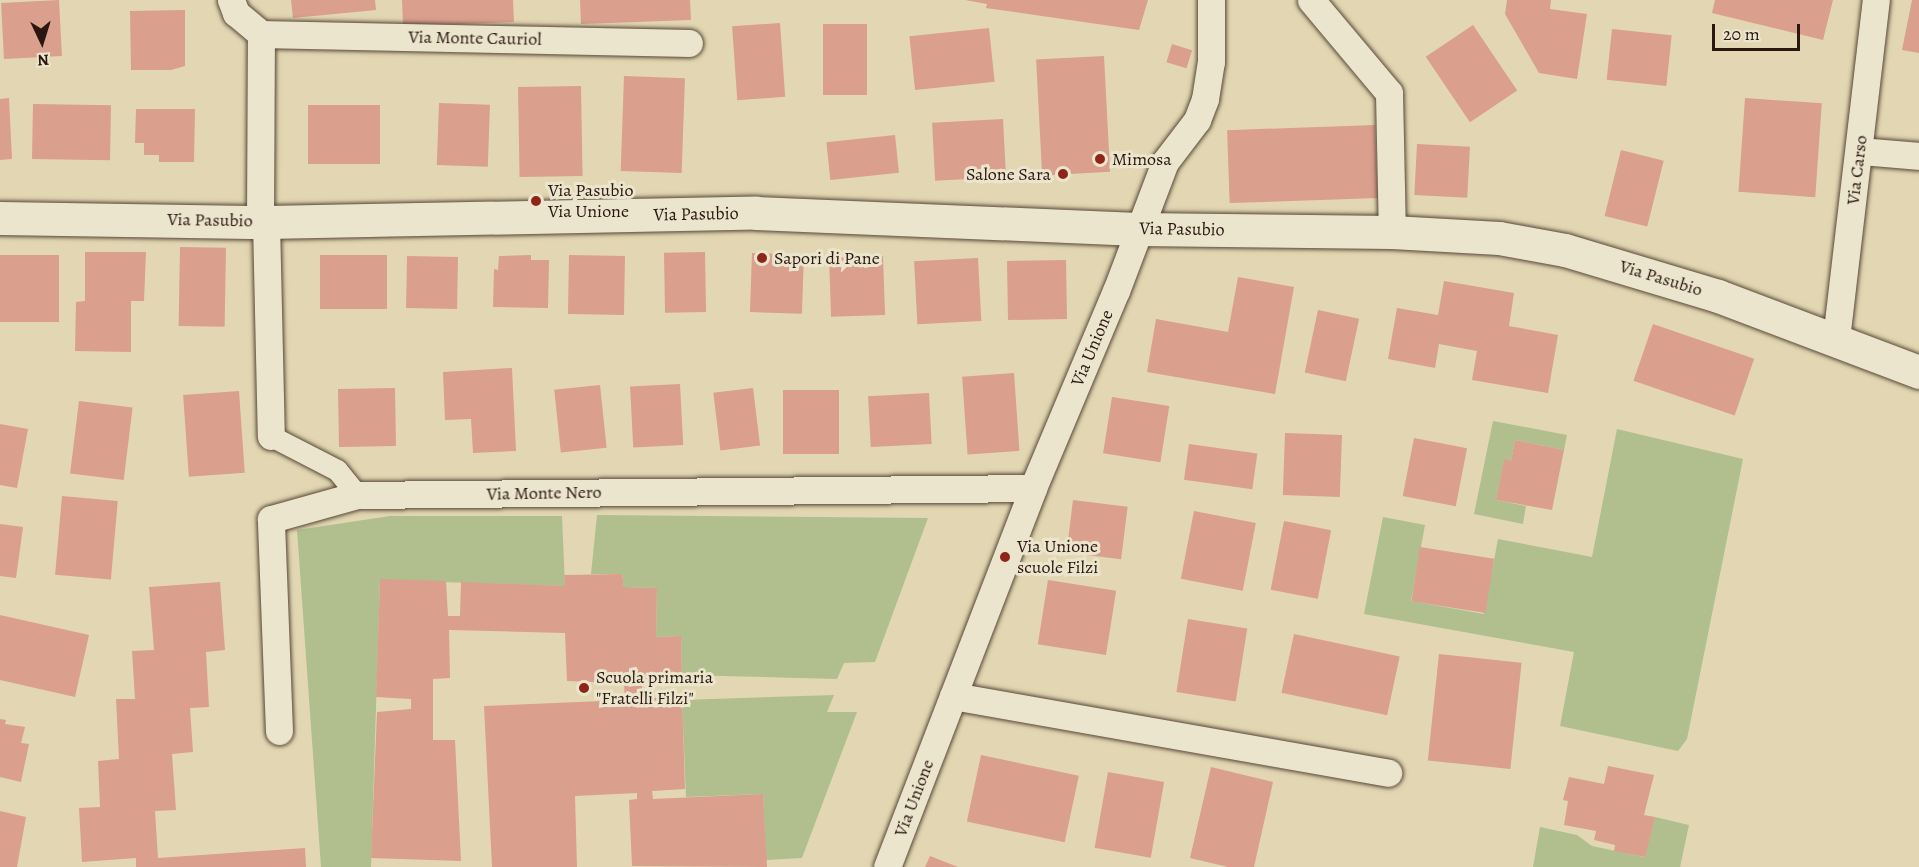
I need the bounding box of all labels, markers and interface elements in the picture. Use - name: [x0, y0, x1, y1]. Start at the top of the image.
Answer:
- north arrow: [12, 12, 72, 72]
- scale bar: [1715, 12, 1804, 50]
- text: 20 m: [1723, 22, 1760, 46]
- street label: Via Monte Cauriol: [408, 26, 542, 50]
- text: N: [37, 49, 50, 71]
- street label: Via Carso: [1842, 134, 1872, 206]
- place label: Mimosa: [1112, 148, 1172, 170]
- marker: Mimosa: [1093, 152, 1107, 166]
- place label: Salone Sara: [966, 163, 1051, 185]
- marker: Salone Sara: [1056, 167, 1070, 181]
- place label: Via Pasubio Via Unione: [548, 180, 633, 222]
- marker: Via Pasubio Via Unione: [529, 194, 543, 208]
- street label: Via Pasubio: [653, 202, 739, 226]
- street label: Via Pasubio: [167, 208, 253, 232]
- street label: Via Pasubio: [1139, 217, 1225, 241]
- place label: Sapori di Pane: [774, 247, 880, 269]
- marker: Sapori di Pane: [755, 251, 769, 265]
- street label: Via Pasubio: [1617, 255, 1705, 301]
- street label: Via Unione: [1066, 306, 1118, 390]
- street label: Via Monte Nero: [486, 481, 602, 505]
- place label: Via Unione scuole Filzi: [1017, 536, 1098, 578]
- marker: Via Unione scuole Filzi: [998, 550, 1012, 564]
- place label: Scuola primaria "Fratelli Filzi": [596, 667, 713, 710]
- marker: Scuola primaria "Fratelli Filzi": [577, 681, 591, 695]
- street label: Via Unione: [889, 756, 939, 840]

